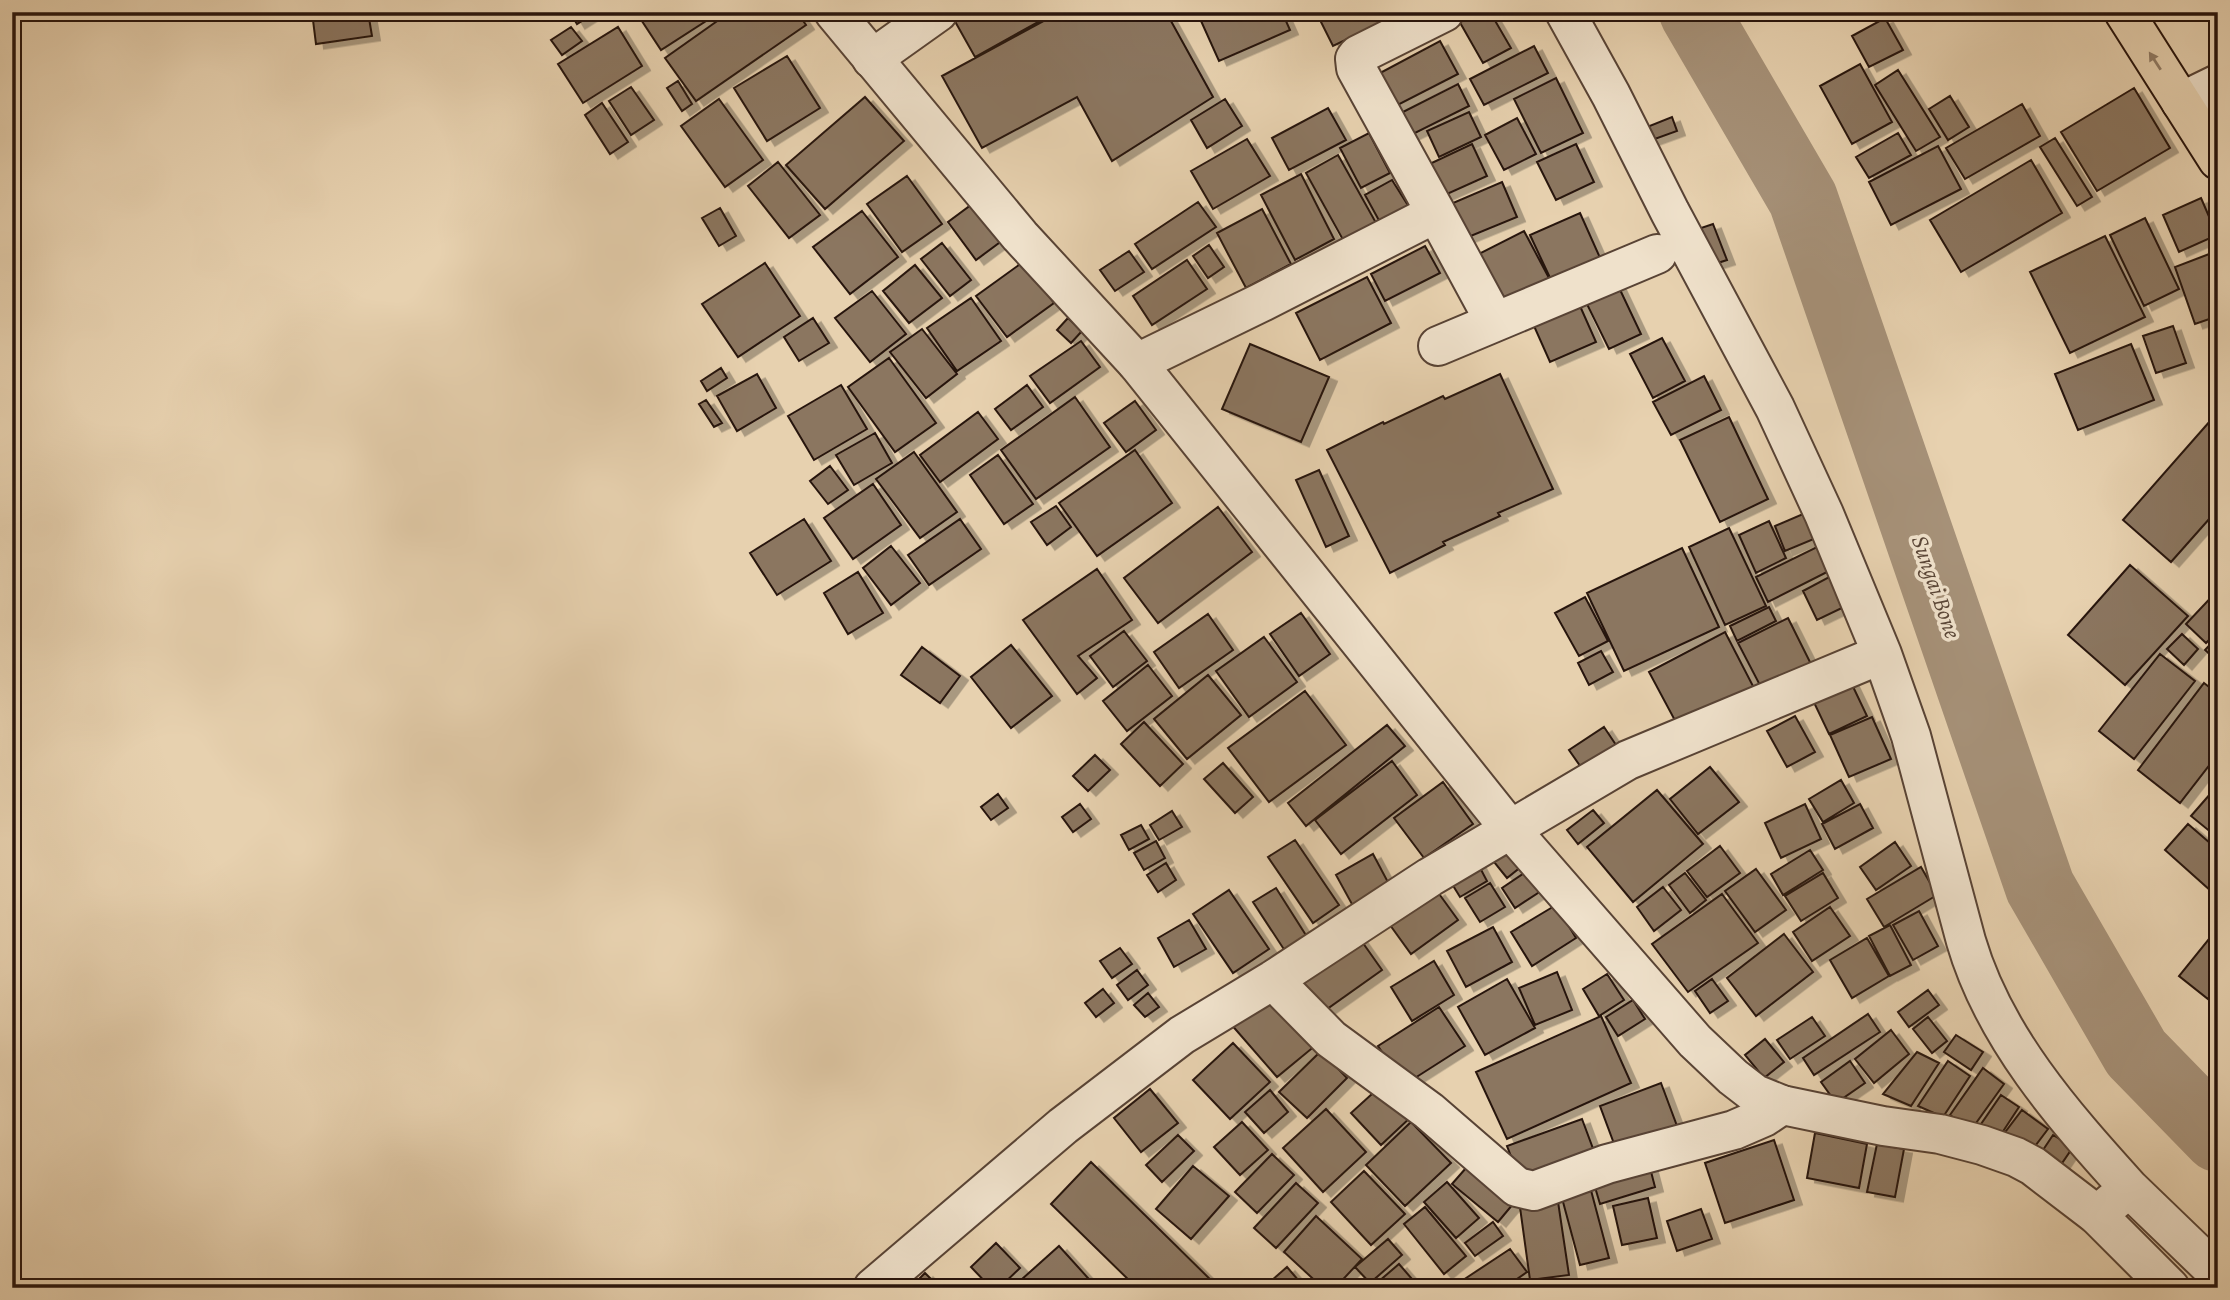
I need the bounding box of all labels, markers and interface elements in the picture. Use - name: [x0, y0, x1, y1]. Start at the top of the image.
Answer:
- one-way arrow: [2148, 51, 2161, 70]
- water label: Sungai Bone: [1904, 531, 1968, 643]

